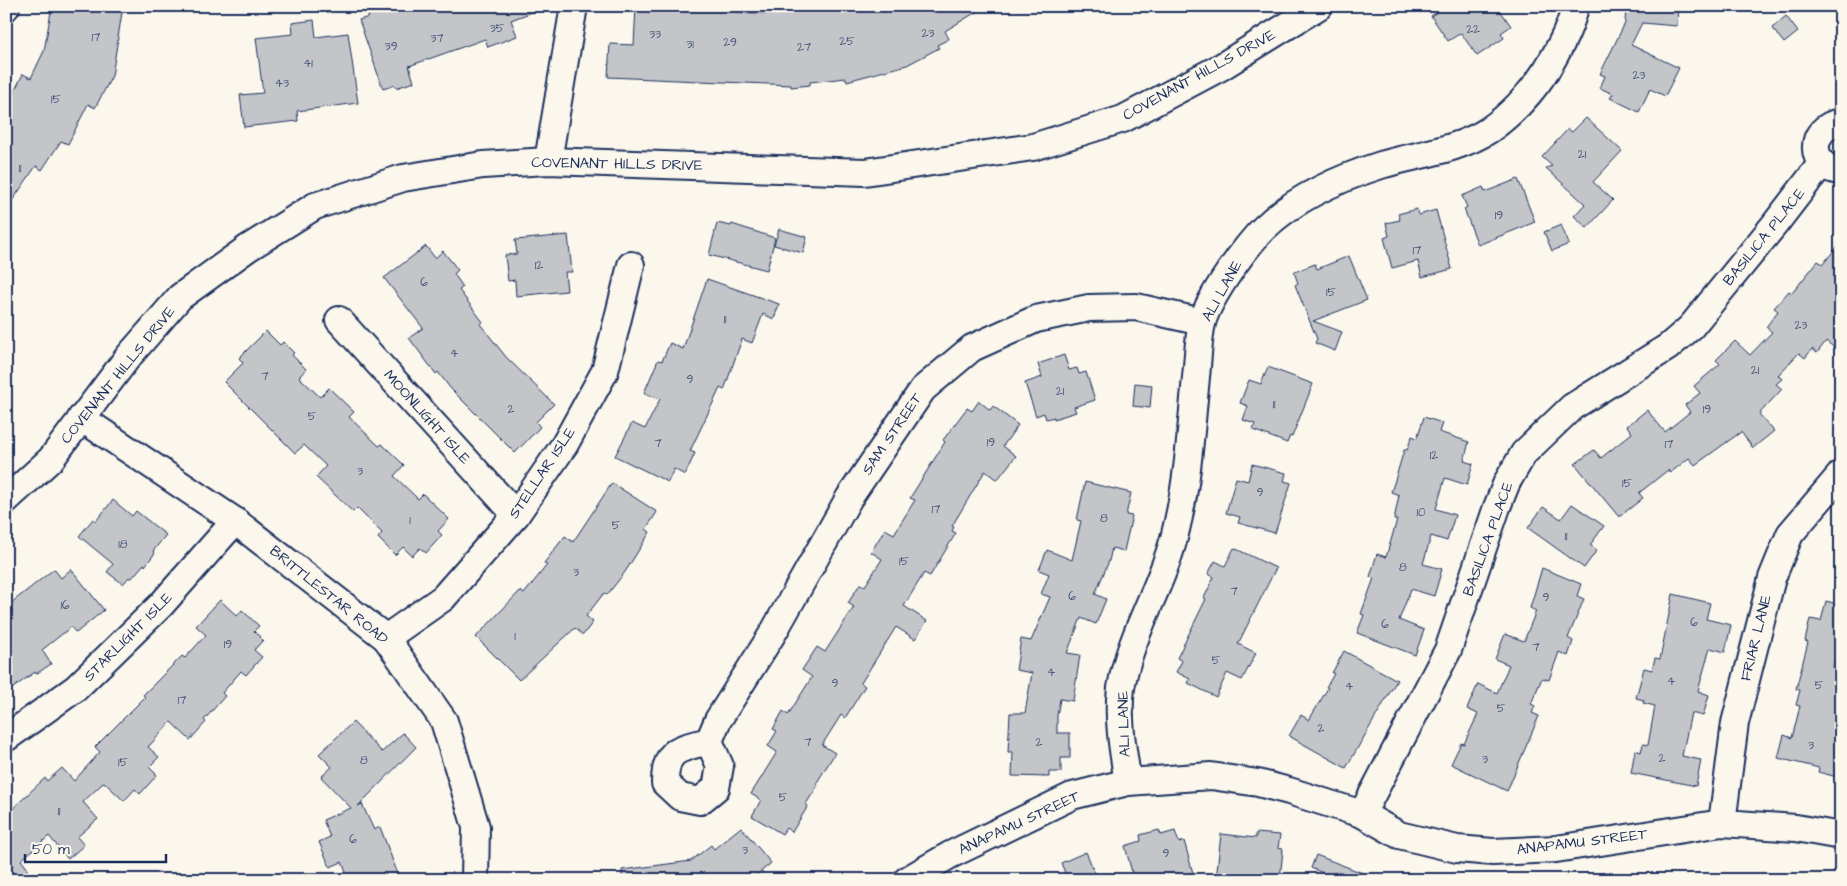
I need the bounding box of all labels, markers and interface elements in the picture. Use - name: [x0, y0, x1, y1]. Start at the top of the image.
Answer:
- house number: 35: [490, 20, 505, 37]
- house number: 22: [1466, 21, 1480, 38]
- street label: COVENANT HILLS DRIVE: [1119, 24, 1279, 126]
- house number: 23: [922, 25, 934, 42]
- house number: 33: [649, 26, 661, 43]
- house number: 17: [92, 29, 101, 46]
- house number: 37: [430, 30, 444, 47]
- house number: 25: [839, 33, 855, 50]
- house number: 29: [723, 34, 737, 51]
- house number: 31: [686, 36, 694, 53]
- house number: 39: [385, 38, 398, 55]
- house number: 27: [797, 39, 812, 56]
- house number: 41: [303, 55, 313, 72]
- house number: 23: [1633, 67, 1645, 84]
- house number: 43: [275, 75, 289, 92]
- house number: 15: [51, 91, 62, 108]
- house number: 21: [1578, 146, 1587, 163]
- street label: COVENANT HILLS DRIVE: [531, 152, 703, 176]
- house number: 11: [18, 160, 22, 177]
- street label: BASILICA PLACE: [1718, 184, 1810, 290]
- house number: 19: [1495, 207, 1503, 224]
- house number: 17: [1413, 242, 1422, 259]
- house number: 12: [535, 257, 543, 274]
- street label: ALI LANE: [1197, 257, 1247, 325]
- house number: 6: [420, 274, 428, 291]
- house number: 15: [1326, 284, 1337, 301]
- street label: COVENANT HILLS DRIVE: [56, 302, 180, 448]
- house number: 11: [723, 311, 727, 328]
- house number: 23: [1795, 317, 1807, 334]
- house number: 4: [450, 345, 458, 362]
- house number: 21: [1751, 362, 1760, 379]
- street label: MOONLIGHT ISLE: [379, 365, 475, 469]
- house number: 7: [261, 368, 269, 385]
- house number: 9: [687, 371, 694, 388]
- house number: 21: [1056, 383, 1065, 400]
- street label: SAM STREET: [857, 388, 927, 479]
- house number: 11: [1272, 396, 1276, 413]
- house number: 2: [508, 401, 515, 418]
- house number: 19: [1703, 401, 1711, 418]
- house number: 5: [308, 408, 317, 425]
- street label: STELLAR ISLE: [504, 423, 580, 523]
- house number: 19: [987, 434, 995, 451]
- house number: 7: [654, 435, 662, 452]
- house number: 17: [1665, 436, 1674, 453]
- house number: 12: [1430, 447, 1438, 464]
- house number: 3: [357, 463, 363, 480]
- house number: 15: [1622, 475, 1633, 492]
- street label: BASILICA PLACE: [1458, 479, 1518, 599]
- house number: 9: [1257, 484, 1264, 501]
- house number: 17: [932, 501, 941, 518]
- house number: 10: [1416, 504, 1426, 521]
- house number: 8: [1100, 510, 1108, 527]
- house number: 1: [409, 512, 411, 529]
- house number: 5: [612, 517, 621, 534]
- house number: 11: [1564, 528, 1568, 545]
- house number: 18: [118, 536, 128, 553]
- street label: BRITTLESTAR ROAD: [265, 541, 393, 650]
- house number: 15: [899, 553, 910, 570]
- house number: 8: [1399, 559, 1407, 576]
- house number: 3: [573, 564, 579, 581]
- house number: 7: [1230, 583, 1238, 600]
- street label: STARLIGHT ISLE: [79, 588, 177, 686]
- house number: 6: [1068, 588, 1076, 605]
- house number: 9: [1543, 589, 1550, 606]
- street label: FRIAR LANE: [1735, 593, 1777, 683]
- house number: 16: [60, 597, 70, 614]
- house number: 6: [1690, 614, 1698, 631]
- house number: 6: [1381, 616, 1389, 633]
- house number: 1: [514, 628, 516, 645]
- house number: 19: [224, 636, 232, 653]
- house number: 7: [1532, 639, 1540, 656]
- house number: 5: [1212, 652, 1221, 669]
- house number: 4: [1047, 664, 1055, 681]
- house number: 4: [1667, 673, 1675, 690]
- house number: 9: [832, 675, 839, 692]
- house number: 5: [1815, 677, 1824, 694]
- house number: 4: [1345, 678, 1353, 695]
- street label: ALI LANE: [1112, 690, 1136, 758]
- house number: 17: [178, 692, 187, 709]
- house number: 5: [1497, 700, 1506, 717]
- house number: 2: [1318, 720, 1325, 737]
- house number: 7: [804, 734, 812, 751]
- house number: 2: [1036, 734, 1043, 751]
- house number: 3: [1808, 737, 1814, 754]
- house number: 2: [1659, 750, 1666, 767]
- house number: 3: [1482, 751, 1488, 768]
- house number: 8: [360, 752, 368, 769]
- house number: 15: [118, 754, 129, 771]
- street label: ANAPAMU STREET: [955, 785, 1084, 860]
- house number: 5: [779, 789, 788, 806]
- house number: 11: [57, 803, 61, 820]
- street label: ANAPAMU STREET: [1515, 823, 1649, 860]
- scale bar: [25, 831, 166, 863]
- house number: 6: [349, 831, 357, 848]
- text: 50 m: [32, 839, 70, 860]
- house number: 3: [742, 842, 748, 859]
- house number: 9: [1163, 845, 1170, 862]

